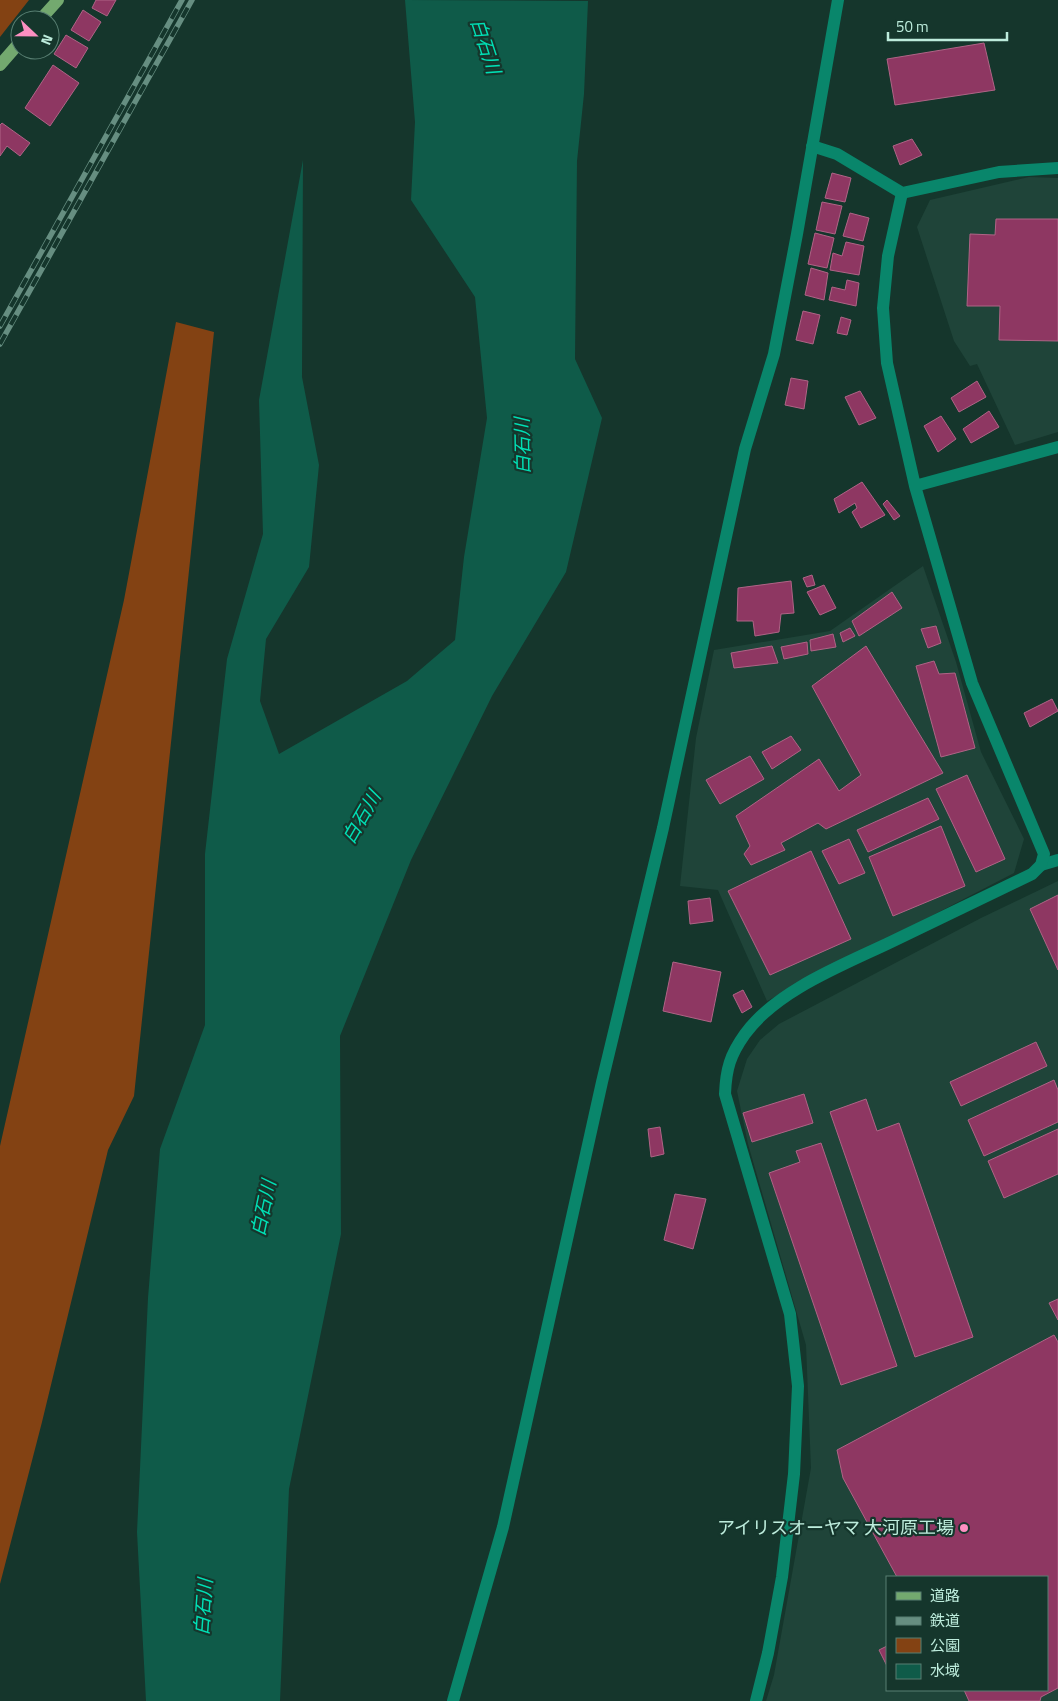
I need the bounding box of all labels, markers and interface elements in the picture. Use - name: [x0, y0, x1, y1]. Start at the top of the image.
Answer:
- north arrow: [10, 10, 60, 60]
- scale bar: [888, 10, 1007, 42]
- water label: 白石川: [464, 14, 510, 79]
- text: 50 m: [896, 15, 929, 38]
- text: N: [36, 32, 59, 48]
- water label: 白石川: [506, 415, 536, 475]
- water label: 白石川: [334, 783, 388, 849]
- water label: 白石川: [242, 1175, 283, 1239]
- place label: アイリスオーヤマ 大河原工場: [717, 1514, 954, 1541]
- marker: アイリスオーヤマ 大河原工場: [958, 1522, 970, 1534]
- water label: 白石川: [186, 1576, 219, 1636]
- legend: [886, 1576, 1048, 1691]
- text: 道路: [930, 1584, 960, 1607]
- text: 鉄道: [930, 1609, 960, 1632]
- text: 公園: [930, 1634, 960, 1657]
- text: 水域: [930, 1659, 960, 1682]

